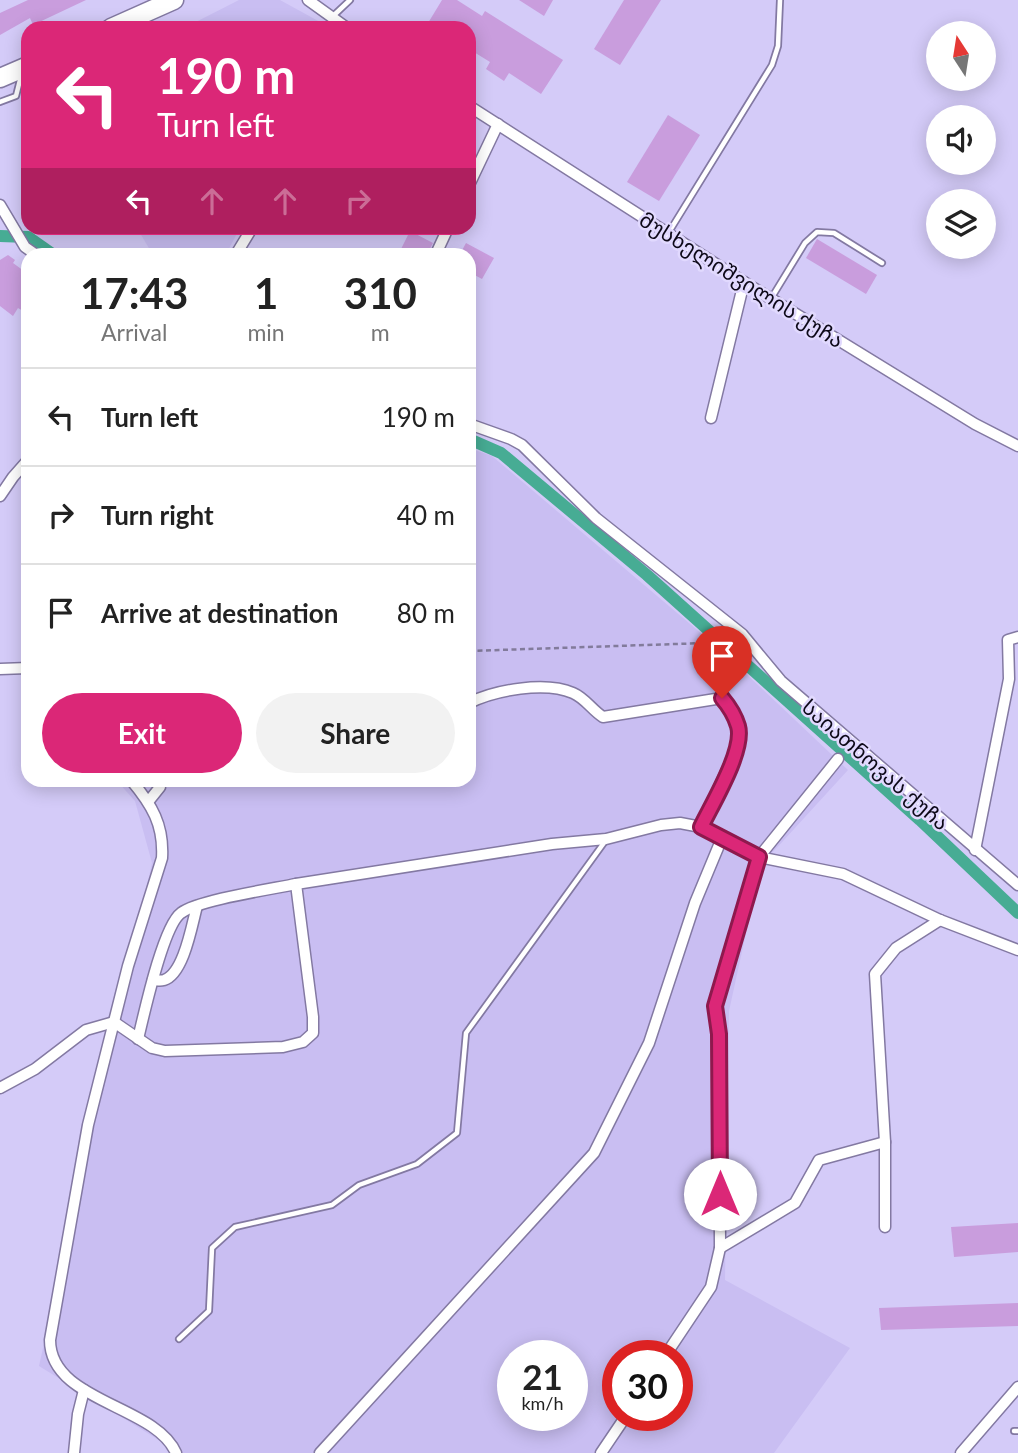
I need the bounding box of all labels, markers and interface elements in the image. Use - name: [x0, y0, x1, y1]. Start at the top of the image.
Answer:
- north arrow: [926, 21, 996, 91]
- map controls: [926, 21, 996, 259]
- text: 190 m: [157, 46, 295, 104]
- icon: left: [42, 49, 133, 140]
- text: Turn left: [157, 105, 274, 144]
- button: sound: [926, 105, 996, 175]
- icon: left: [120, 182, 158, 220]
- icon: ahead: [193, 182, 231, 220]
- icon: ahead: [266, 182, 304, 220]
- icon: right: [339, 182, 377, 220]
- button: layers: [926, 189, 996, 259]
- street label: მუსხელიშვილის ქუჩა: [634, 206, 849, 354]
- text: 17:43: [80, 268, 188, 318]
- text: 1: [254, 268, 278, 318]
- text: 310: [344, 268, 417, 318]
- text: Arrival: [101, 318, 167, 346]
- text: min: [247, 318, 285, 346]
- text: m: [371, 318, 390, 346]
- icon: left: [42, 398, 80, 436]
- text: Turn left: [101, 401, 198, 433]
- text: 190 m: [382, 401, 455, 433]
- icon: right: [42, 496, 80, 534]
- text: Turn right: [101, 499, 214, 531]
- text: 40 m: [397, 499, 455, 531]
- icon: arrive: [42, 594, 80, 632]
- text: Arrive at destination: [101, 597, 338, 629]
- text: 80 m: [397, 597, 455, 629]
- pin: [692, 626, 752, 698]
- icon: arrive: [703, 637, 741, 675]
- button: Exit: [42, 693, 242, 773]
- button: Share: [256, 693, 455, 773]
- street label: საიათნოვას ქუჩა: [797, 694, 954, 835]
- position arrow: [683, 1157, 757, 1231]
- speed limit sign: 30: [602, 1340, 693, 1431]
- text: 21: [522, 1355, 563, 1397]
- text: km/h: [521, 1392, 564, 1414]

